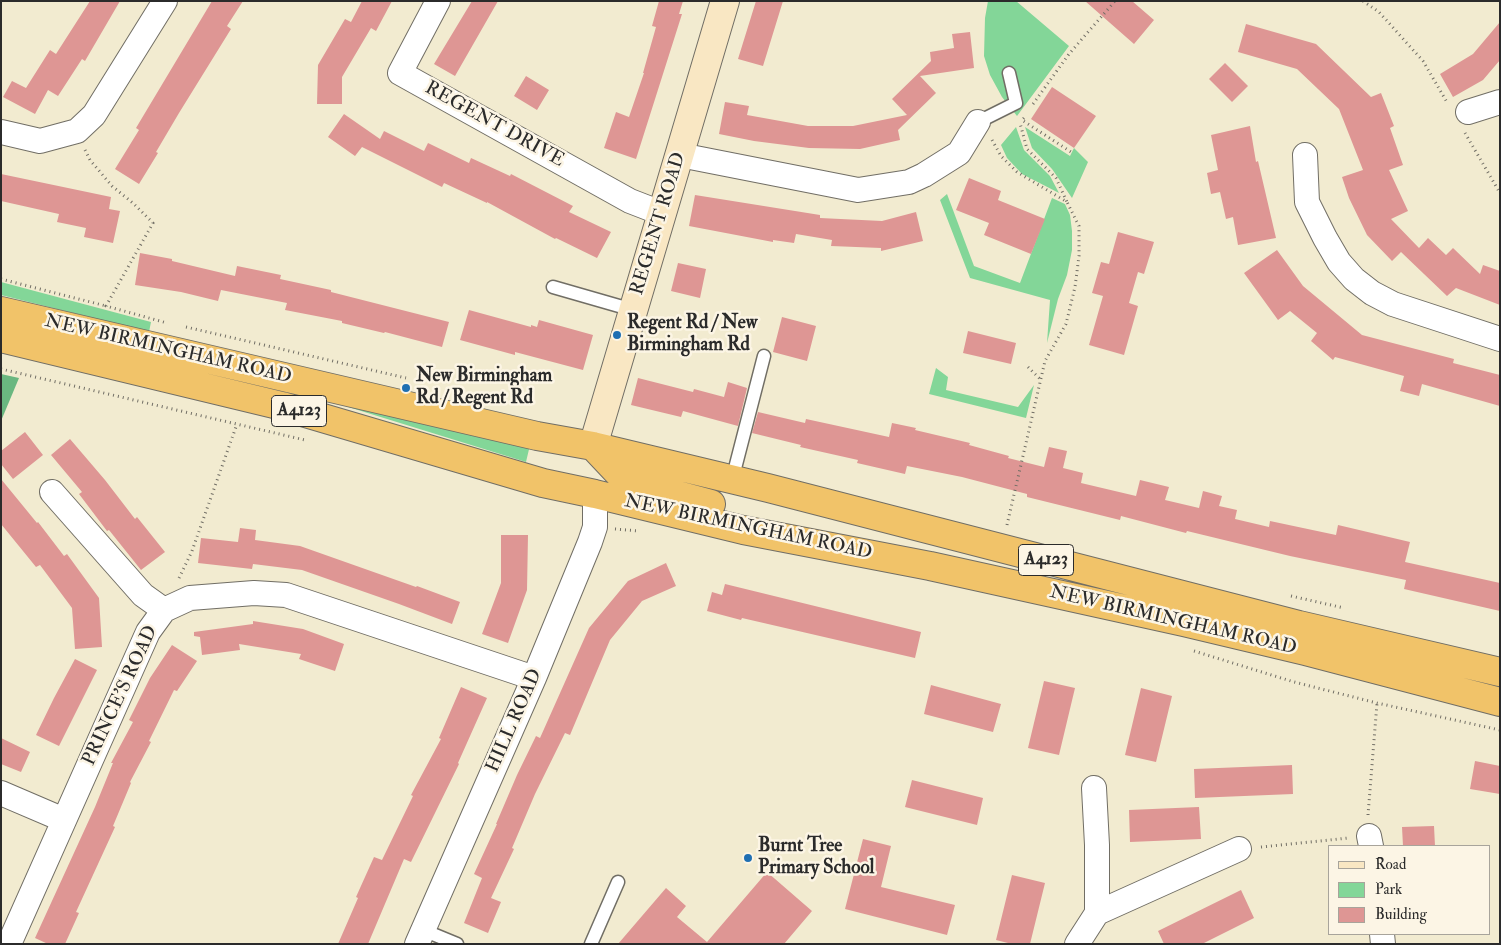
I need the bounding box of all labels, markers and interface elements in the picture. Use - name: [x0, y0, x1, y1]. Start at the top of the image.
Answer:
- street label: REGENT DRIVE: [420, 77, 568, 173]
- street label: REGENT ROAD: [626, 150, 692, 298]
- street label: NEW BIRMINGHAM ROAD: [42, 310, 294, 390]
- place label: Regent Rd / New Birmingham Rd: [627, 313, 758, 357]
- marker: Regent Rd / New Birmingham Rd: [611, 329, 623, 341]
- place label: New Birmingham Rd / Regent Rd: [416, 366, 552, 410]
- marker: New Birmingham Rd / Regent Rd: [400, 382, 412, 394]
- road number: A4123: [272, 396, 326, 426]
- street label: NEW BIRMINGHAM ROAD: [622, 491, 874, 565]
- road number: A4123: [1018, 544, 1074, 576]
- street label: NEW BIRMINGHAM ROAD: [1047, 581, 1299, 661]
- street label: PRINCE'S ROAD: [79, 622, 163, 770]
- street label: HILL ROAD: [482, 666, 548, 776]
- place label: Burnt Tree Primary School: [758, 836, 874, 880]
- legend: [1328, 845, 1491, 935]
- marker: Burnt Tree Primary School: [742, 852, 754, 864]
- text: Road: [1375, 855, 1406, 874]
- text: Park: [1375, 880, 1402, 899]
- text: Building: [1375, 905, 1427, 924]

